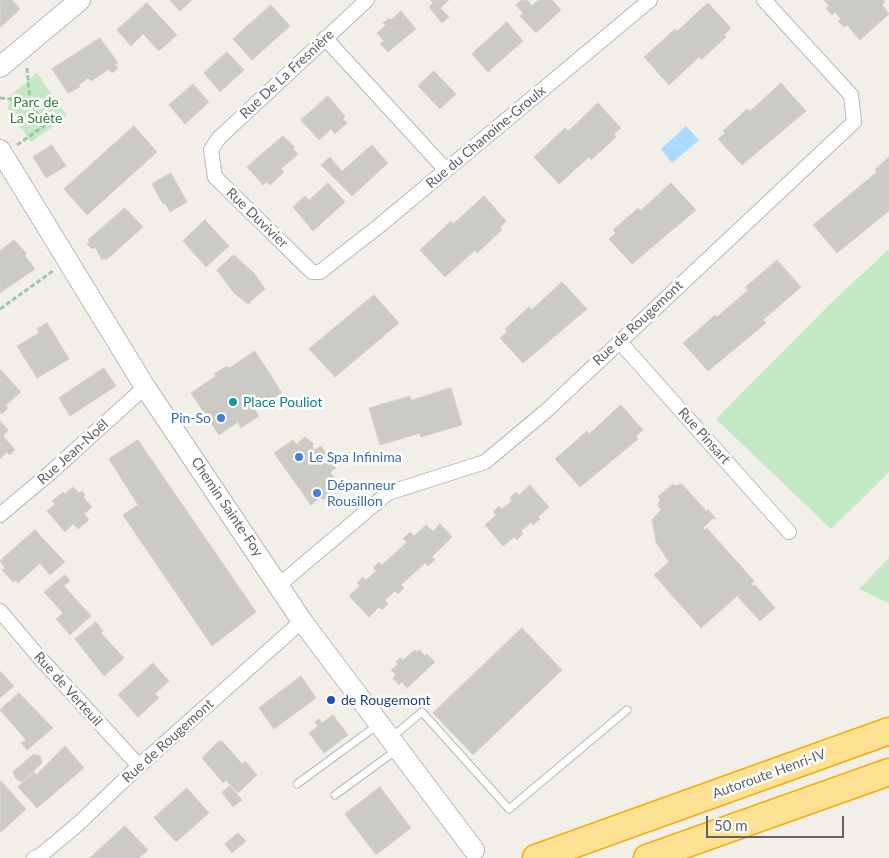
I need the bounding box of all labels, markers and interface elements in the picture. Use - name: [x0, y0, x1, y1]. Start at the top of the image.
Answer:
- street label: Rue De La Fresnière: [236, 26, 338, 122]
- street label: Rue du Chanoine-Groulx: [423, 82, 549, 192]
- park label: Parc de La Suète: [10, 94, 62, 126]
- street label: Rue Duvivier: [223, 184, 291, 252]
- street label: Rue de Rougemont: [590, 277, 686, 369]
- place label: Place Pouliot: [243, 394, 322, 410]
- marker: Place Pouliot: [227, 396, 239, 408]
- street label: Rue Pinsart: [674, 404, 734, 468]
- place label: Pin-So: [171, 410, 211, 426]
- marker: Pin-So: [215, 412, 227, 424]
- street label: Rue Jean-Noël: [34, 416, 112, 488]
- place label: Le Spa Infinima: [309, 449, 402, 465]
- marker: Le Spa Infinima: [293, 451, 305, 463]
- street label: Chemin Sainte-Foy: [188, 454, 266, 560]
- place label: Dépanneur Rousillon: [327, 477, 396, 510]
- marker: Dépanneur Rousillon: [311, 487, 323, 499]
- street label: Rue de Verteuil: [30, 649, 106, 729]
- place label: de Rougemont: [341, 692, 431, 708]
- marker: de Rougemont: [325, 694, 337, 706]
- street label: Rue de Rougemont: [119, 696, 217, 786]
- street label: Autoroute Henri-IV: [710, 746, 828, 802]
- scale bar: [709, 806, 846, 838]
- text: 50 m: [714, 816, 748, 834]

